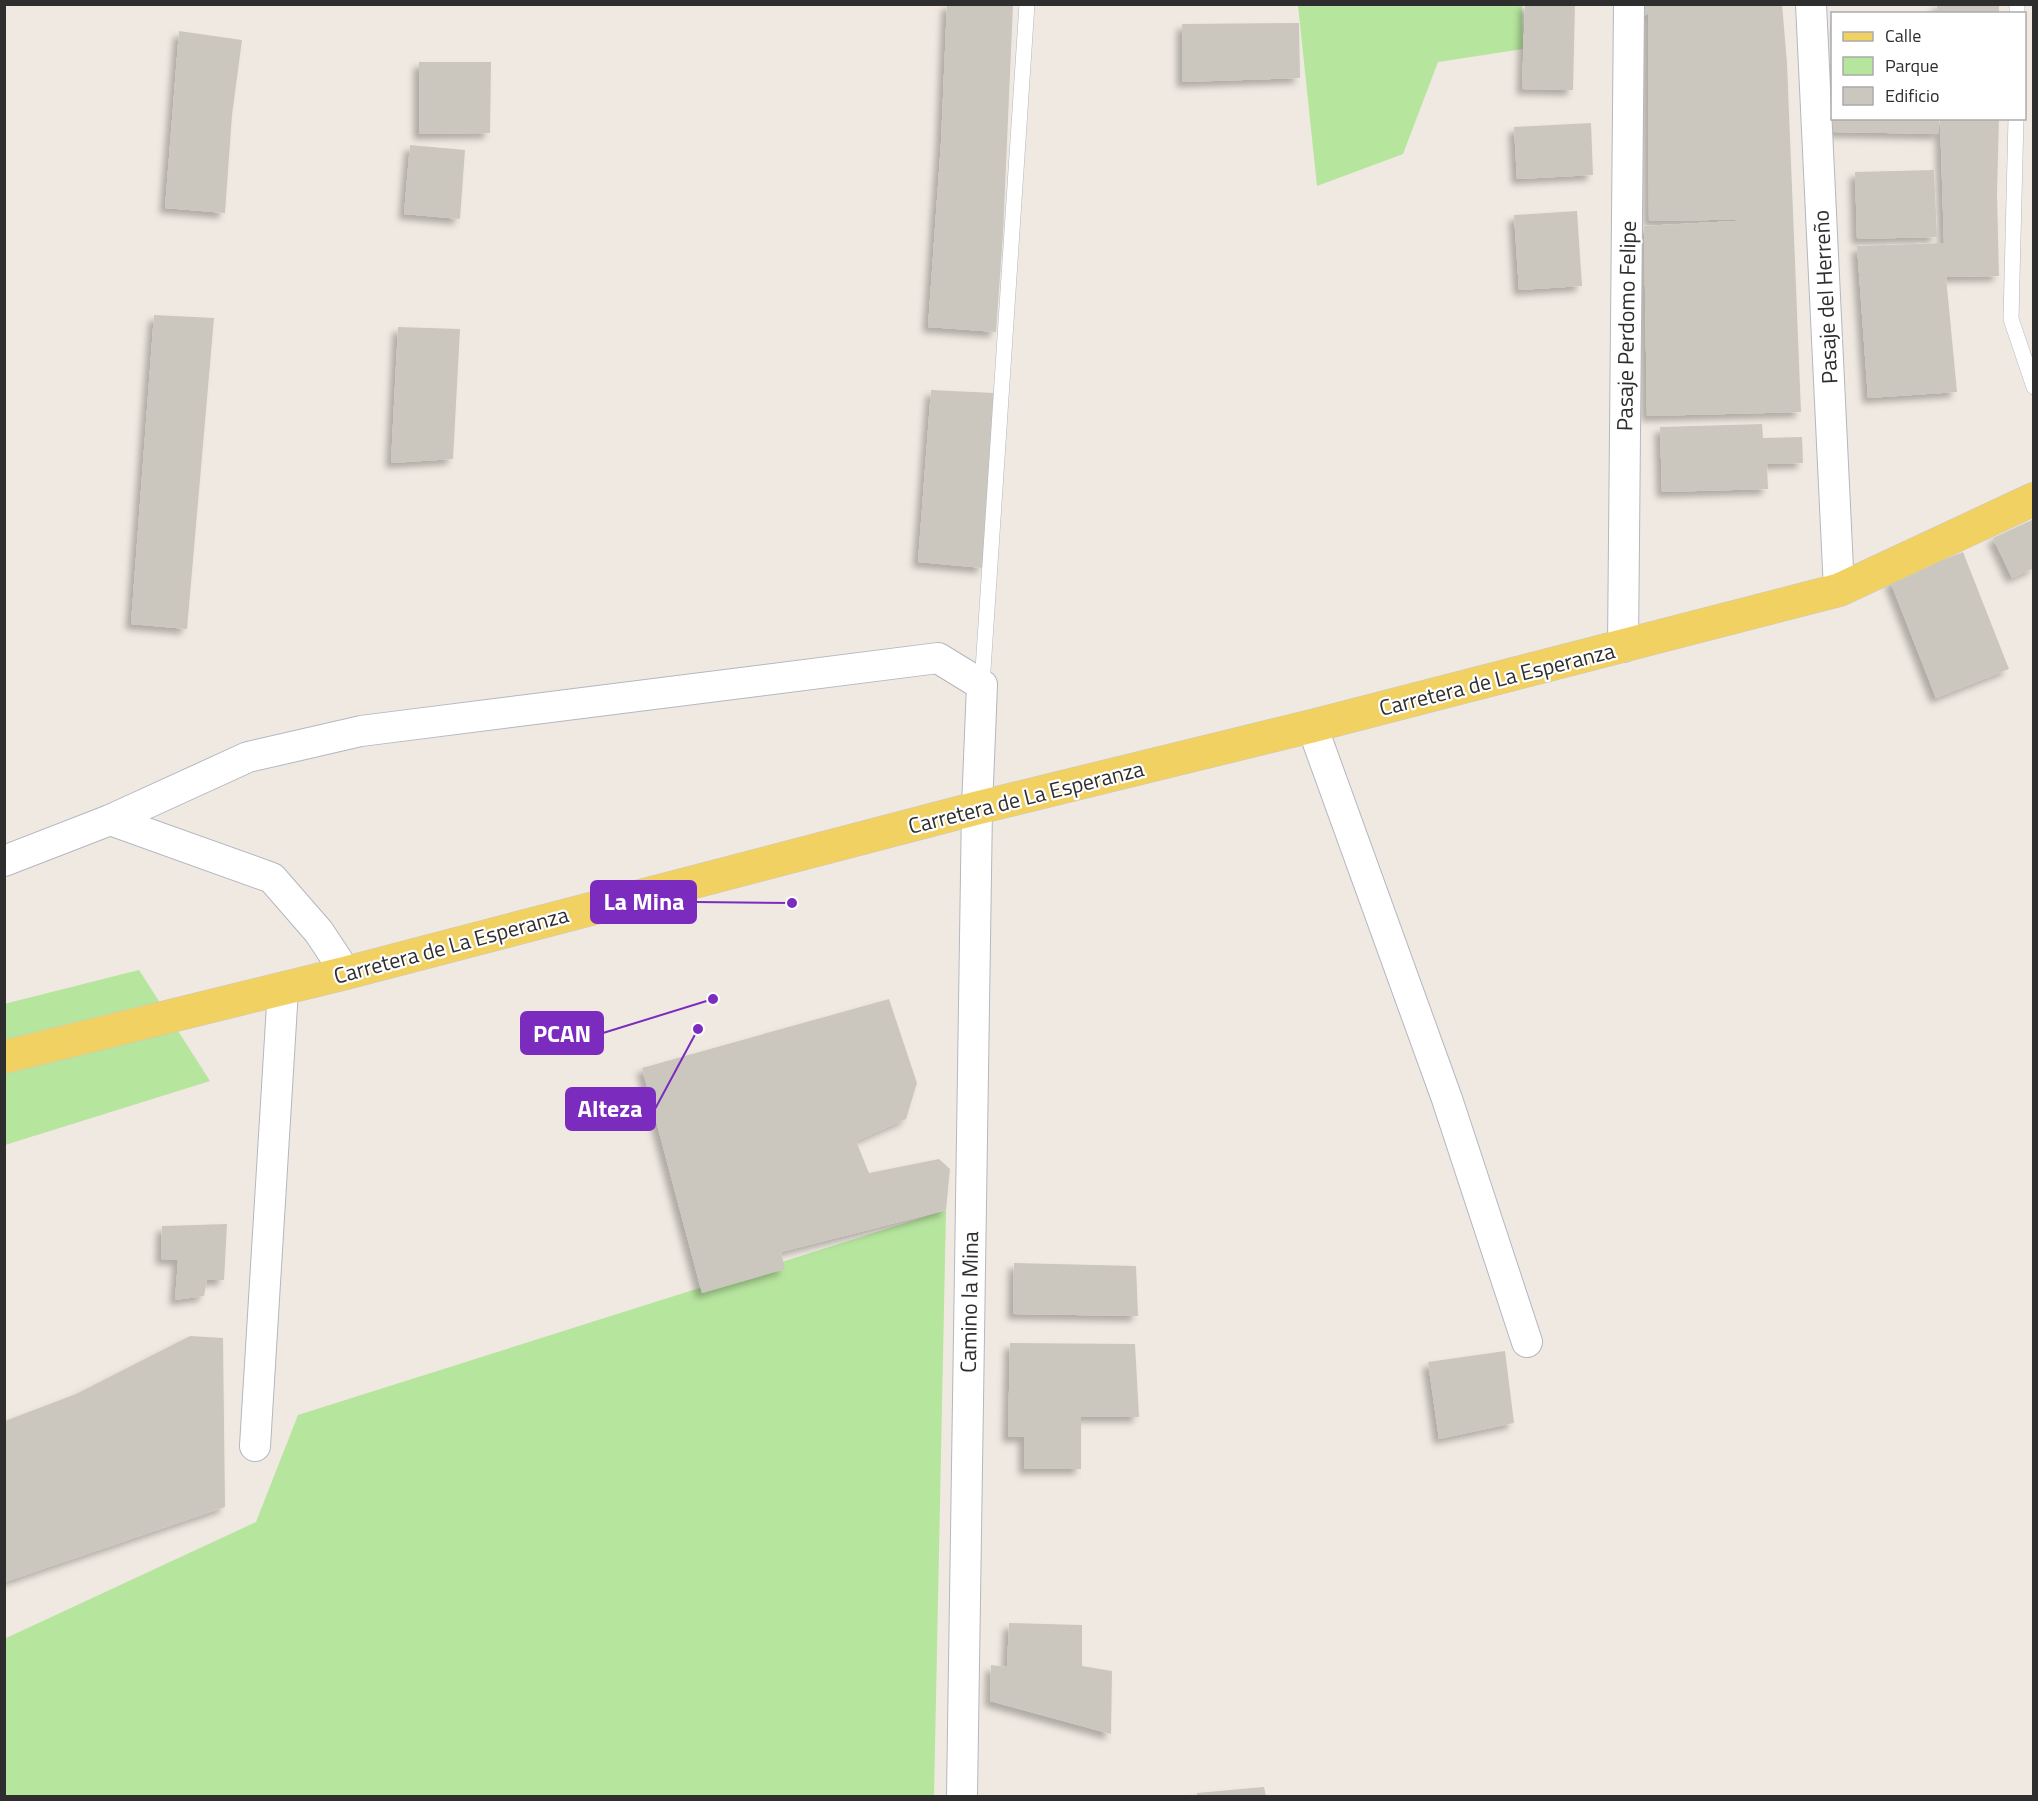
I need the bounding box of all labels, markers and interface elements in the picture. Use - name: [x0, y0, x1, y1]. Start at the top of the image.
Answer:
- legend: [1831, 12, 2026, 120]
- text: Calle: [1885, 22, 1921, 49]
- text: Parque: [1885, 52, 1939, 79]
- text: Edificio: [1885, 82, 1939, 109]
- street label: Pasaje del Herreño: [1803, 209, 1847, 385]
- street label: Pasaje Perdomo Felipe: [1607, 221, 1645, 431]
- street label: Carretera de La Esperanza: [1376, 633, 1618, 725]
- street label: Carretera de La Esperanza: [905, 751, 1147, 843]
- callout: La Mina: [591, 881, 696, 923]
- text: La Mina: [603, 883, 685, 919]
- street label: Carretera de La Esperanza: [330, 897, 572, 993]
- callout: PCAN: [521, 1012, 603, 1054]
- text: PCAN: [533, 1015, 591, 1051]
- callout: Alteza: [566, 1088, 655, 1130]
- text: Alteza: [577, 1090, 643, 1126]
- street label: Camino la Mina: [951, 1231, 987, 1373]

